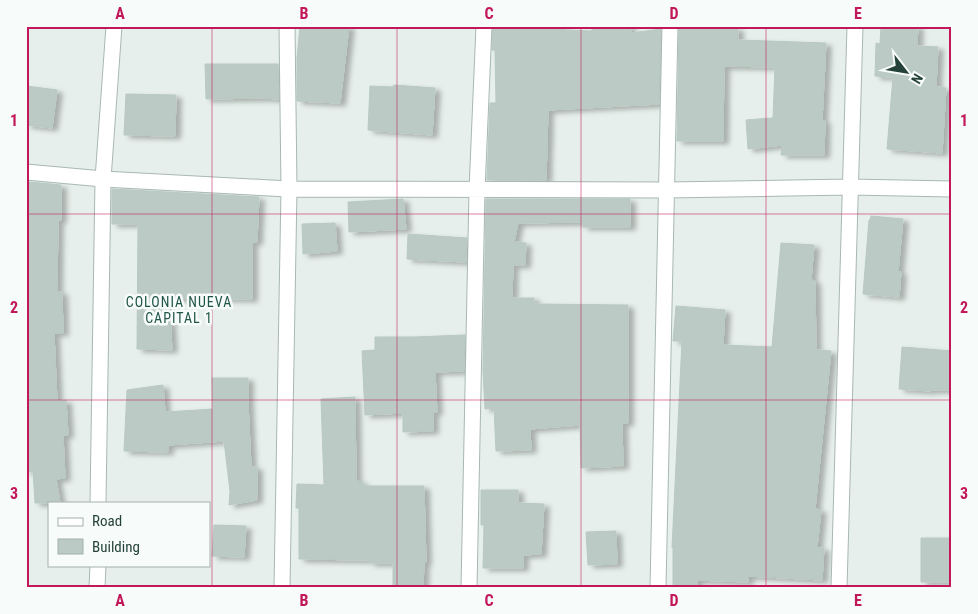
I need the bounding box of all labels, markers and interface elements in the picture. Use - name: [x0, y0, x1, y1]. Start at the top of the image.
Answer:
- text: A: [115, 4, 125, 23]
- text: B: [300, 4, 309, 23]
- text: C: [484, 4, 494, 23]
- text: D: [669, 4, 679, 23]
- text: E: [854, 4, 862, 23]
- north arrow: [880, 48, 930, 98]
- text: N: [908, 71, 926, 86]
- text: 1: [10, 111, 18, 130]
- text: 1: [960, 111, 968, 130]
- district label: COLONIA NUEVA CAPITAL 1: [126, 294, 232, 326]
- text: 2: [10, 298, 18, 317]
- text: 2: [960, 298, 968, 317]
- text: 3: [10, 484, 18, 503]
- text: 3: [960, 484, 968, 503]
- legend: [48, 502, 210, 566]
- text: Road: [92, 512, 122, 530]
- text: Building: [92, 538, 140, 556]
- text: A: [115, 591, 125, 610]
- text: B: [300, 591, 309, 610]
- text: C: [484, 591, 494, 610]
- text: D: [669, 591, 679, 610]
- text: E: [854, 591, 862, 610]

